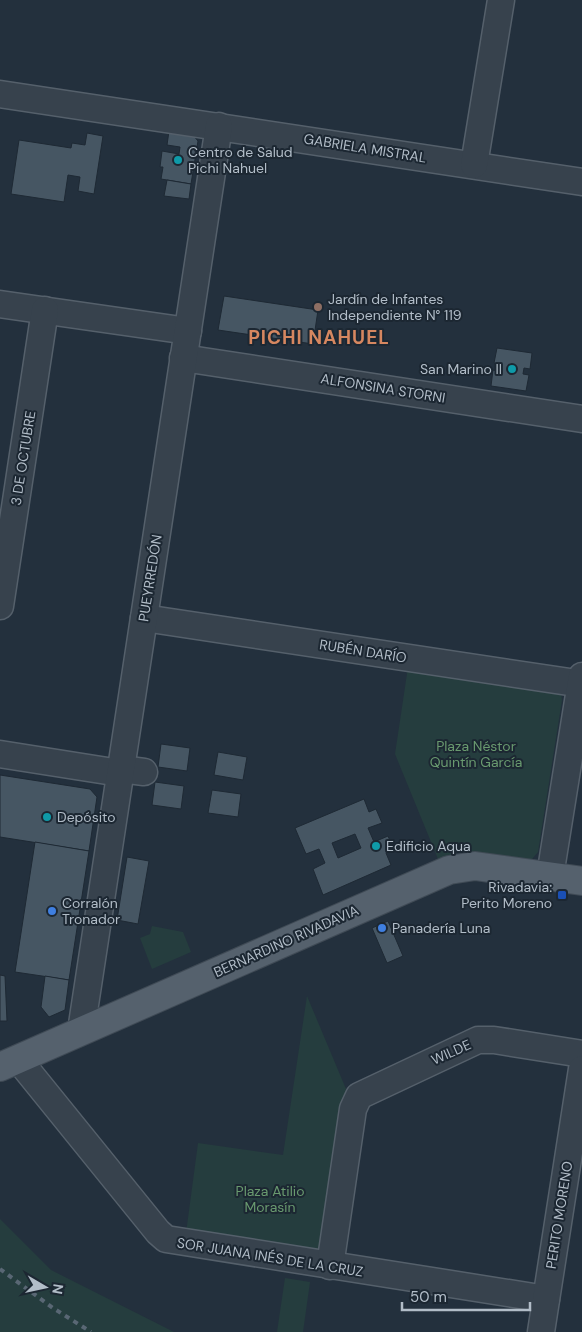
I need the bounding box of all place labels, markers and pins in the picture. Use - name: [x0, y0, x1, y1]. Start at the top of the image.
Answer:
- place label: Centro de Salud Pichi Nahuel: [188, 143, 293, 177]
- marker: Centro de Salud Pichi Nahuel: [172, 154, 184, 166]
- place label: Jardín de Infantes Independiente N° 119: [328, 290, 462, 324]
- marker: Jardín de Infantes Independiente N° 119: [312, 301, 324, 313]
- place label: San Marino II: [420, 360, 502, 378]
- marker: San Marino II: [506, 363, 518, 375]
- place label: Depósito: [57, 808, 116, 826]
- marker: Depósito: [41, 811, 53, 823]
- place label: Edificio Aqua: [386, 837, 471, 855]
- marker: Edificio Aqua: [370, 840, 382, 852]
- place label: Rivadavia: Perito Moreno: [461, 878, 552, 912]
- marker: Rivadavia: Perito Moreno: [556, 889, 568, 901]
- place label: Corralón Tronador: [62, 894, 120, 928]
- marker: Corralón Tronador: [46, 905, 58, 917]
- place label: Panadería Luna: [392, 919, 491, 937]
- marker: Panadería Luna: [376, 922, 388, 934]

